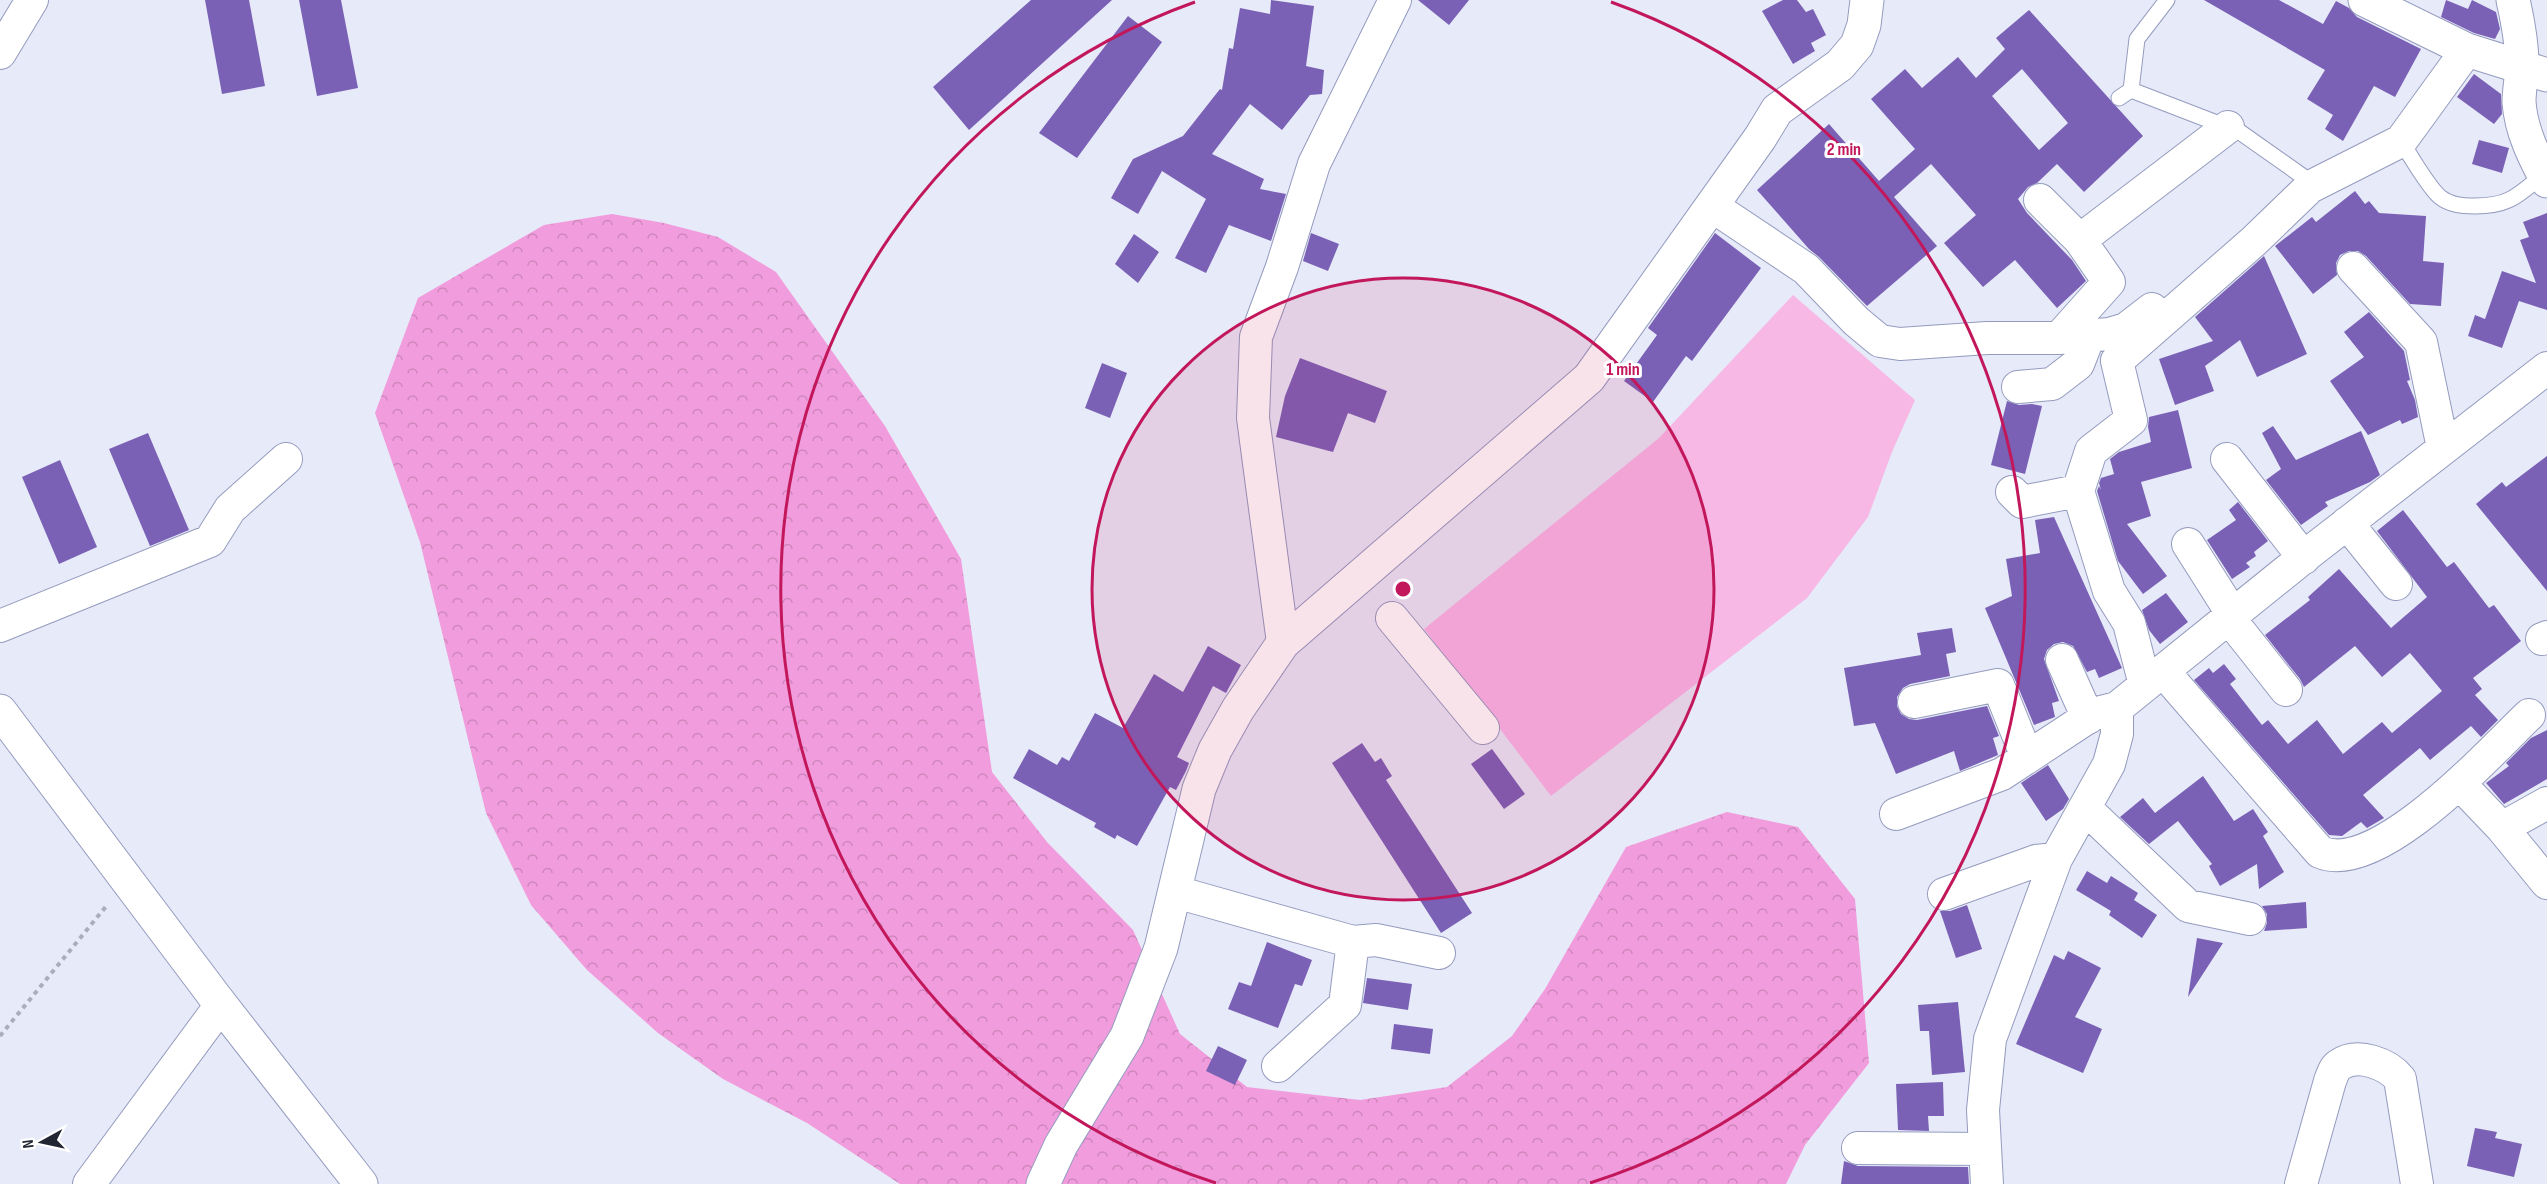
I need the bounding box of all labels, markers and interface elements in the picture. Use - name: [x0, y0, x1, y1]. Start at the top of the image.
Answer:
- text: 2 min: [1827, 139, 1861, 160]
- text: 1 min: [1606, 359, 1640, 380]
- centre of rings: [1393, 579, 1413, 599]
- north arrow: [12, 1112, 72, 1172]
- text: N: [19, 1138, 39, 1149]

